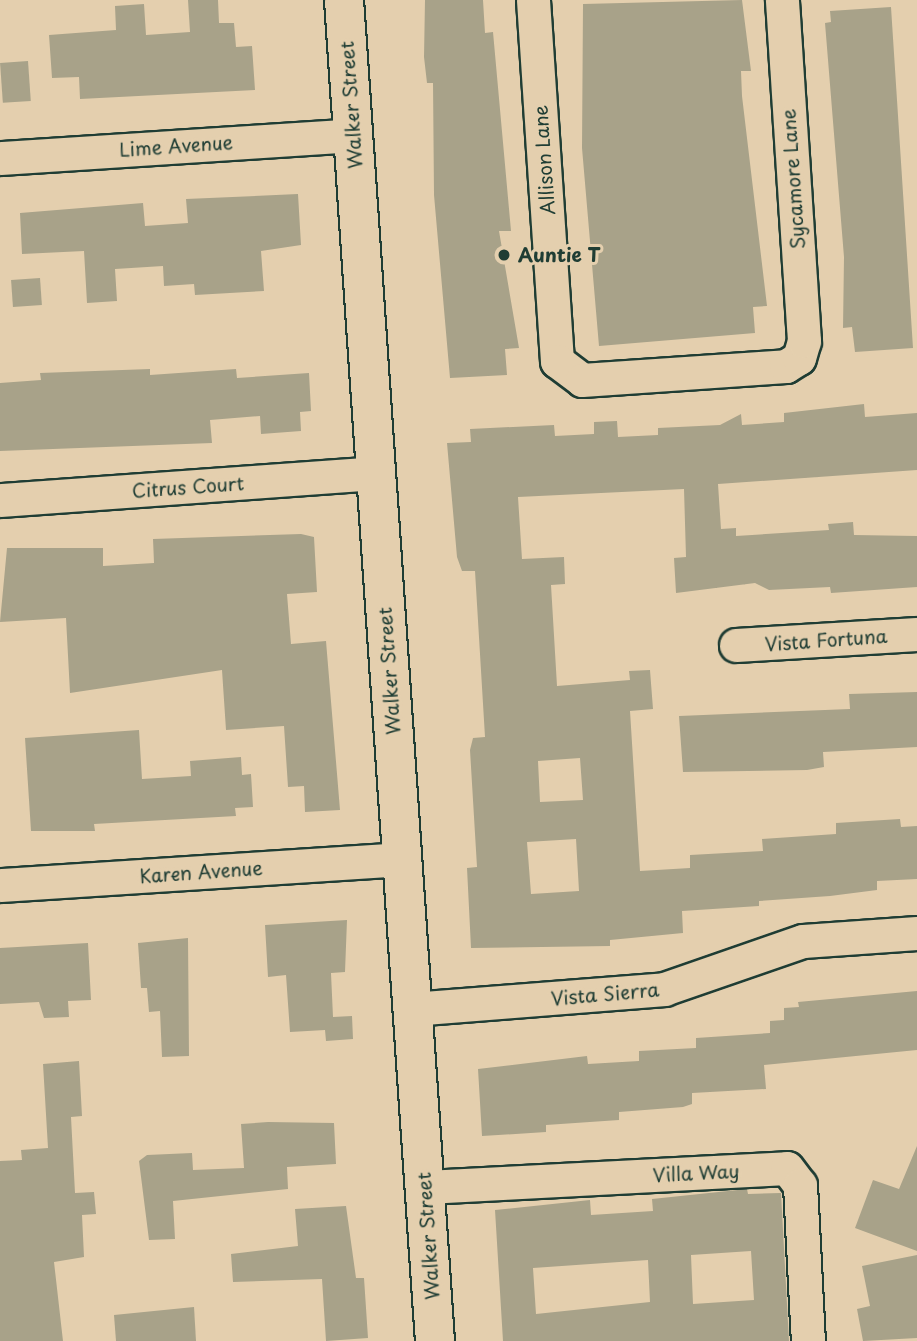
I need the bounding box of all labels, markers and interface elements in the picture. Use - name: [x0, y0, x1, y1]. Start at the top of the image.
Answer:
- street label: Walker Street: [335, 40, 367, 170]
- street label: Allison Lane: [529, 104, 559, 216]
- street label: Sycamore Lane: [777, 108, 809, 250]
- street label: Lime Avenue: [118, 131, 234, 161]
- place label: Auntie T: [518, 244, 601, 266]
- marker: Auntie T: [496, 247, 512, 263]
- street label: Citrus Court: [131, 472, 245, 502]
- street label: Walker Street: [373, 606, 405, 736]
- street label: Vista Fortuna: [763, 624, 889, 656]
- street label: Karen Avenue: [138, 856, 264, 888]
- street label: Vista Sierra: [550, 978, 660, 1010]
- street label: Villa Way: [652, 1159, 740, 1187]
- street label: Walker Street: [412, 1171, 444, 1301]

